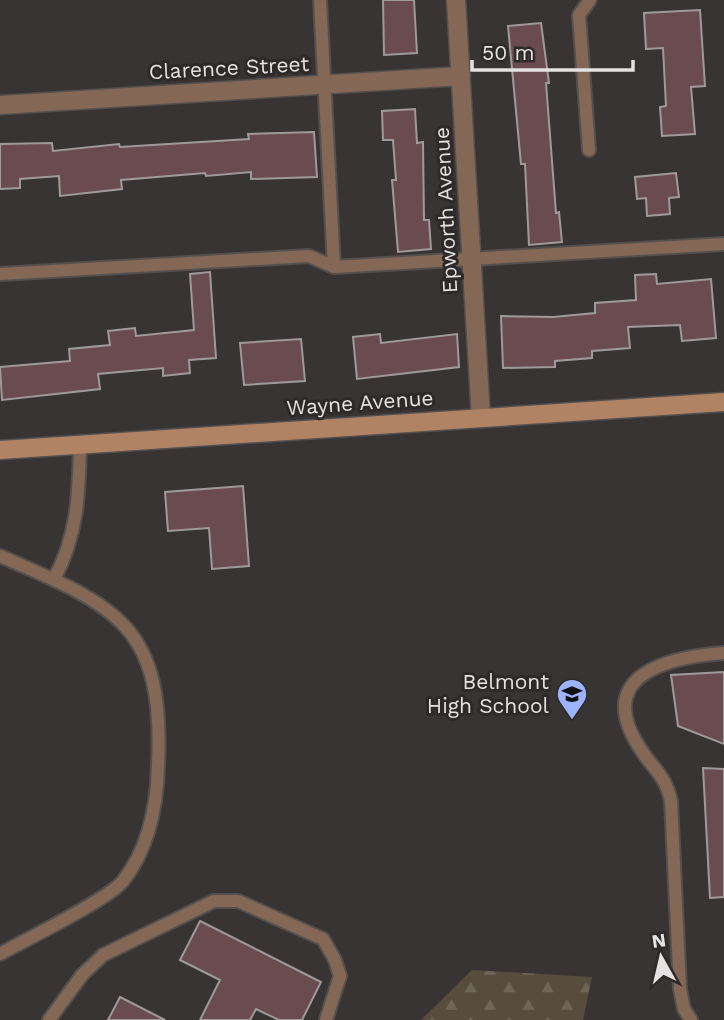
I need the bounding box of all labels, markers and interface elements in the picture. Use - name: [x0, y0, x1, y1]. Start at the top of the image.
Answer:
- scale bar: [472, 28, 633, 72]
- text: 50 m: [482, 40, 534, 65]
- street label: Clarence Street: [148, 51, 310, 84]
- street label: Epworth Avenue: [429, 126, 462, 294]
- street label: Wayne Avenue: [286, 385, 434, 420]
- place label: Belmont High School: [427, 669, 550, 718]
- school or university icon: Belmont High School: [555, 677, 589, 721]
- north arrow: [626, 922, 696, 992]
- text: N: [650, 928, 667, 953]

